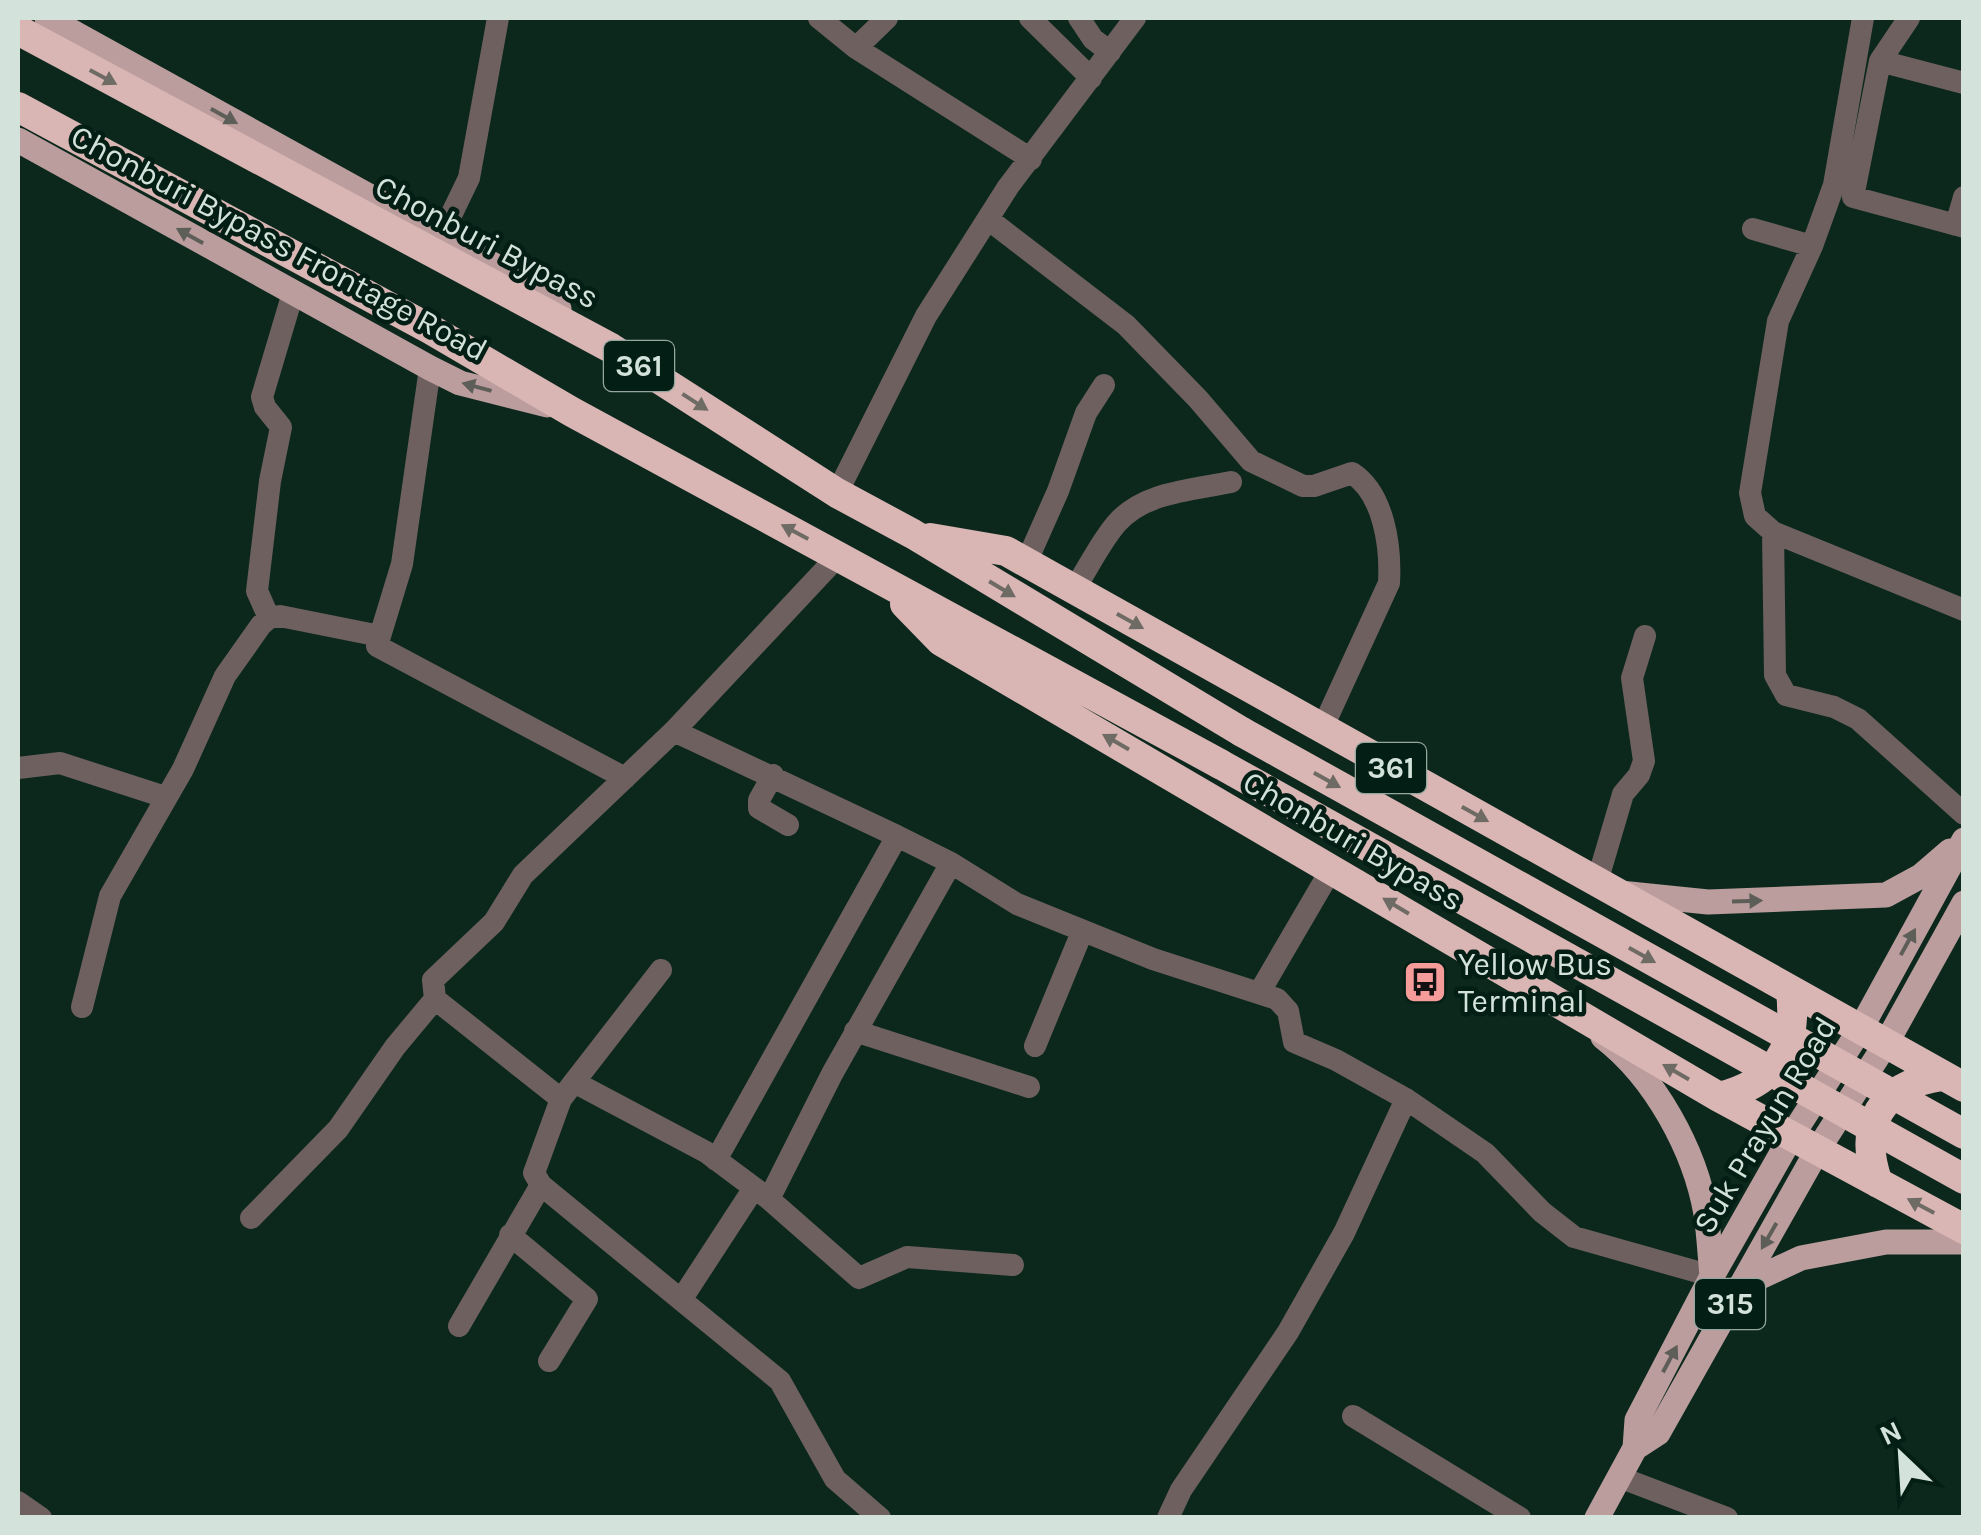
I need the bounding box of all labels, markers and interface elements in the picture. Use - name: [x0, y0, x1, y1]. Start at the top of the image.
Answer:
- one-way arrow: [89, 68, 118, 85]
- one-way arrow: [209, 107, 238, 124]
- street label: Chonburi Bypass Frontage Road: [65, 117, 493, 369]
- street label: Chonburi Bypass: [369, 168, 605, 316]
- one-way arrow: [176, 227, 204, 245]
- road number: 361: [604, 341, 674, 391]
- one-way arrow: [461, 379, 492, 394]
- one-way arrow: [681, 392, 708, 410]
- one-way arrow: [780, 524, 809, 541]
- one-way arrow: [988, 580, 1016, 597]
- one-way arrow: [1116, 612, 1144, 630]
- one-way arrow: [1101, 734, 1130, 751]
- road number: 361: [1356, 743, 1426, 793]
- street label: Chonburi Bypass: [1237, 763, 1469, 919]
- one-way arrow: [1313, 771, 1342, 788]
- one-way arrow: [1460, 806, 1489, 823]
- one-way arrow: [1732, 892, 1764, 908]
- one-way arrow: [1382, 898, 1410, 915]
- one-way arrow: [1899, 928, 1916, 957]
- one-way arrow: [1628, 945, 1656, 963]
- place label: Yellow Bus Terminal: [1458, 946, 1612, 1020]
- bus stop icon: Yellow Bus Terminal: [1402, 959, 1448, 1005]
- street label: Suk Prayun Road: [1686, 1010, 1844, 1240]
- one-way arrow: [1662, 1064, 1690, 1081]
- one-way arrow: [1906, 1198, 1935, 1215]
- one-way arrow: [1760, 1221, 1777, 1250]
- road number: 315: [1695, 1279, 1765, 1329]
- one-way arrow: [1662, 1344, 1679, 1373]
- north arrow: [1851, 1405, 1951, 1505]
- text: N: [1875, 1414, 1907, 1452]

